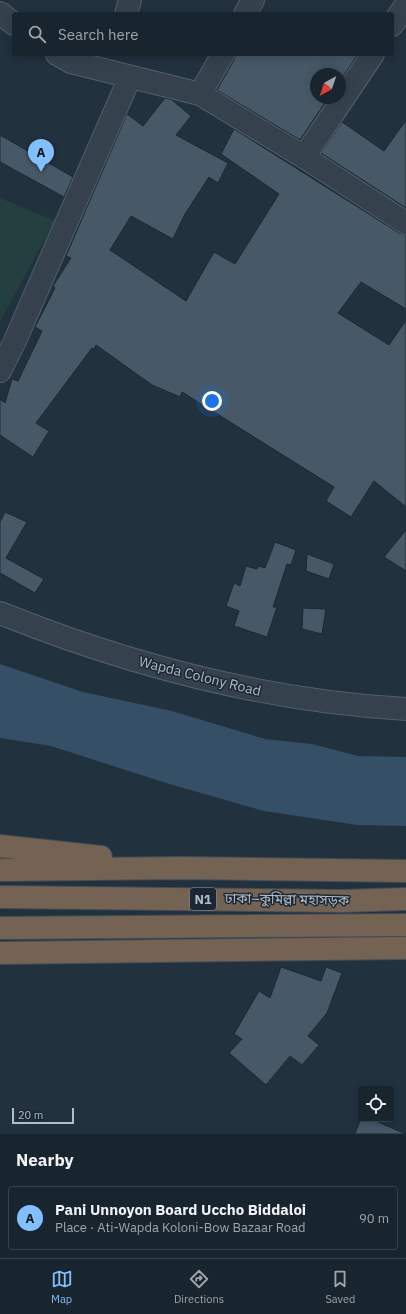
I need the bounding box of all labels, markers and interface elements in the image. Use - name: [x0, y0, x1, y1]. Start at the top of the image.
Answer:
- search box: [12, 12, 394, 56]
- icon: search: [26, 23, 48, 45]
- text: Search here: [58, 25, 138, 44]
- north arrow: [310, 68, 346, 104]
- pin: A: [28, 139, 54, 172]
- your location: [202, 391, 222, 411]
- street label: Wapda Colony Road: [137, 652, 263, 700]
- road number: N1: [190, 888, 216, 910]
- street label: ঢাকা–কুমিল্লা মহাসড়ক: [224, 889, 350, 909]
- map controls: [358, 1086, 394, 1122]
- button: locate: [358, 1086, 394, 1122]
- scale bar: [12, 1106, 74, 1125]
- text: 20 m: [18, 1108, 43, 1122]
- text: Nearby: [16, 1149, 74, 1171]
- text: Pani Unnoyon Board Uccho Biddaloi: [55, 1200, 306, 1219]
- text: A: [26, 1210, 34, 1227]
- text: 90 m: [359, 1210, 389, 1227]
- text: Place · Ati-Wapda Koloni-Bow Bazaar Road: [55, 1219, 306, 1236]
- tab: Map: [51, 1268, 73, 1306]
- tab: Directions: [174, 1268, 224, 1306]
- tab: Saved: [325, 1268, 355, 1306]

